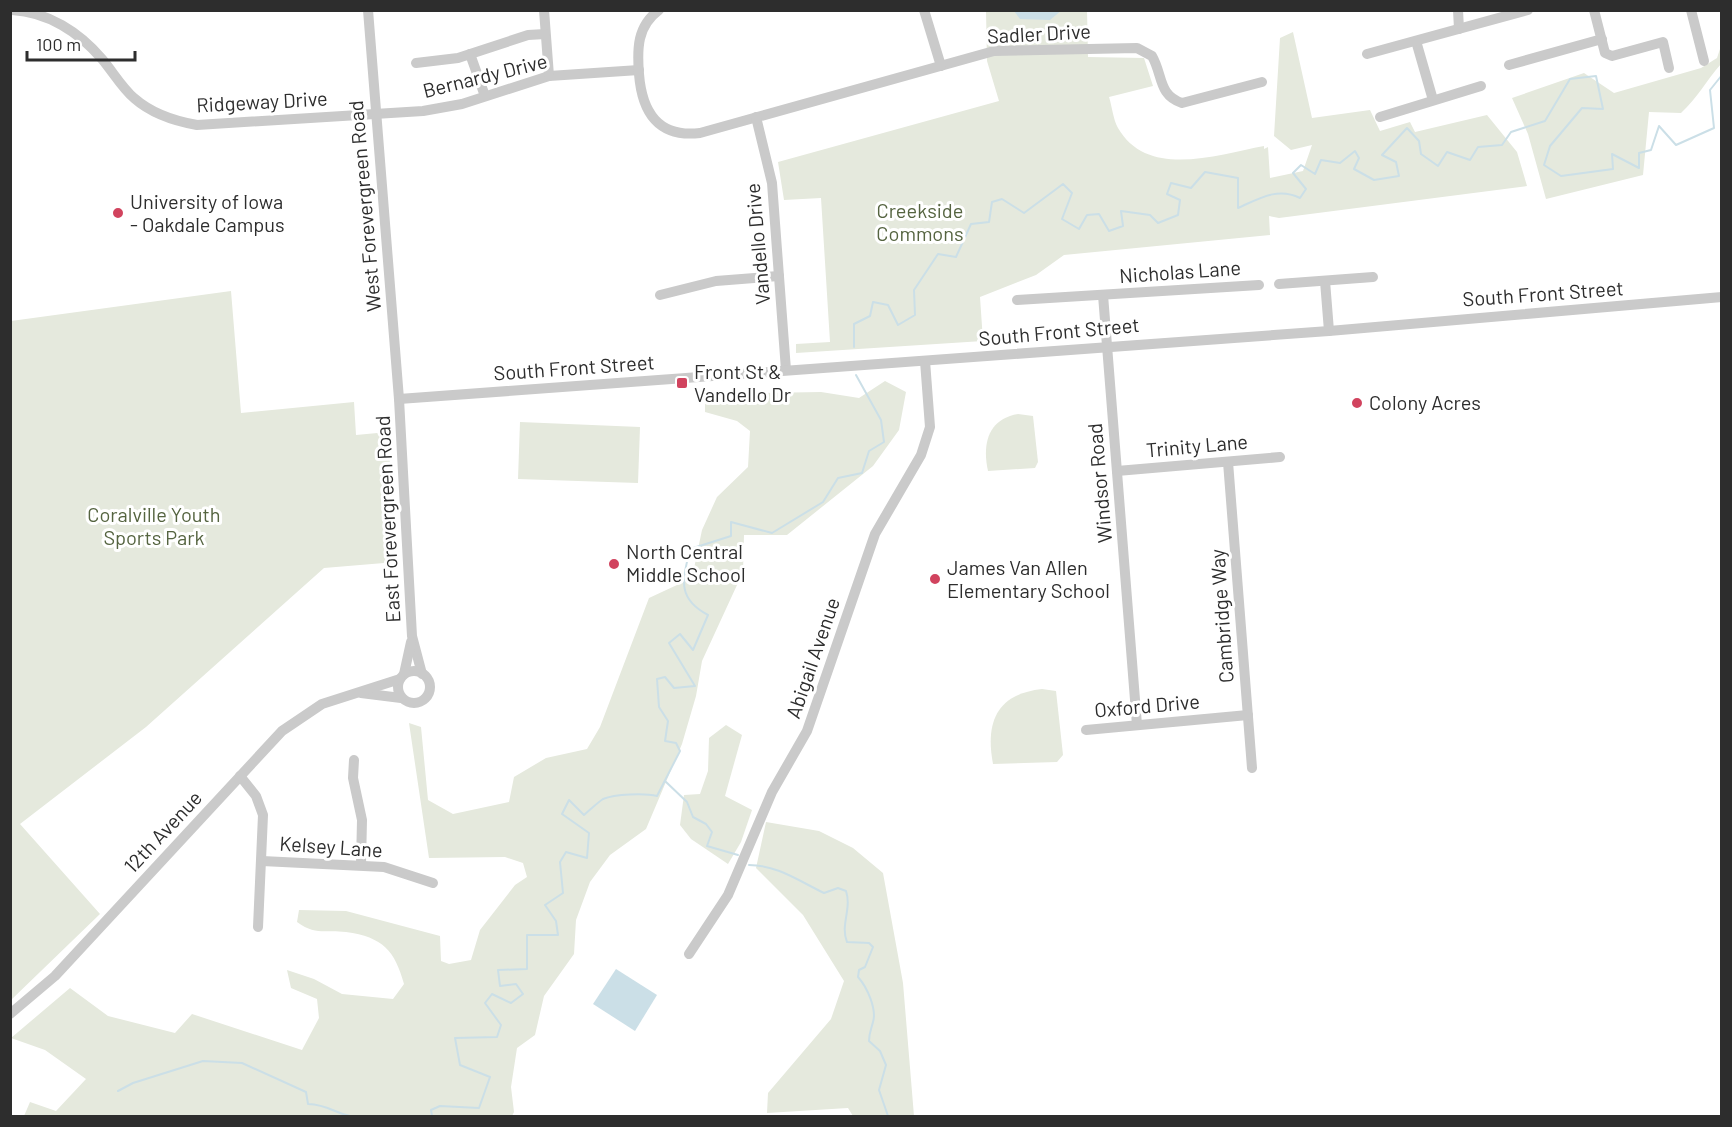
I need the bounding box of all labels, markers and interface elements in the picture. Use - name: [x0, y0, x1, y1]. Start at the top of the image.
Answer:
- street label: Sadler Drive: [986, 18, 1091, 48]
- scale bar: [27, 24, 135, 62]
- text: 100 m: [36, 33, 81, 55]
- street label: Bernardy Drive: [420, 48, 549, 102]
- street label: Ridgeway Drive: [196, 86, 328, 116]
- street label: West Forevergreen Road: [343, 99, 385, 313]
- street label: Vandello Drive: [740, 182, 774, 306]
- place label: University of Iowa - Oakdale Campus: [130, 189, 285, 236]
- park label: Creekside Commons: [876, 198, 964, 245]
- marker: University of Iowa - Oakdale Campus: [111, 206, 125, 220]
- street label: Nicholas Lane: [1118, 255, 1242, 287]
- street label: South Front Street: [1462, 275, 1624, 311]
- street label: South Front Street: [978, 312, 1140, 350]
- street label: South Front Street: [493, 349, 655, 385]
- place label: Front St & Vandello Dr: [694, 359, 791, 406]
- marker: Front St & Vandello Dr: [675, 376, 689, 390]
- place label: Colony Acres: [1369, 390, 1481, 414]
- marker: Colony Acres: [1350, 396, 1364, 410]
- street label: East Forevergreen Road: [370, 415, 404, 623]
- street label: Windsor Road: [1082, 422, 1116, 544]
- street label: Trinity Lane: [1145, 429, 1249, 461]
- park label: Coralville Youth Sports Park: [87, 502, 221, 549]
- place label: North Central Middle School: [626, 539, 746, 586]
- street label: Cambridge Way: [1204, 548, 1238, 684]
- place label: James Van Allen Elementary School: [947, 555, 1110, 602]
- marker: North Central Middle School: [607, 557, 621, 571]
- marker: James Van Allen Elementary School: [928, 572, 942, 586]
- street label: Abigail Avenue: [780, 594, 844, 721]
- street label: Oxford Drive: [1093, 688, 1201, 722]
- street label: 12th Avenue: [118, 785, 206, 877]
- street label: Kelsey Lane: [279, 830, 383, 862]

